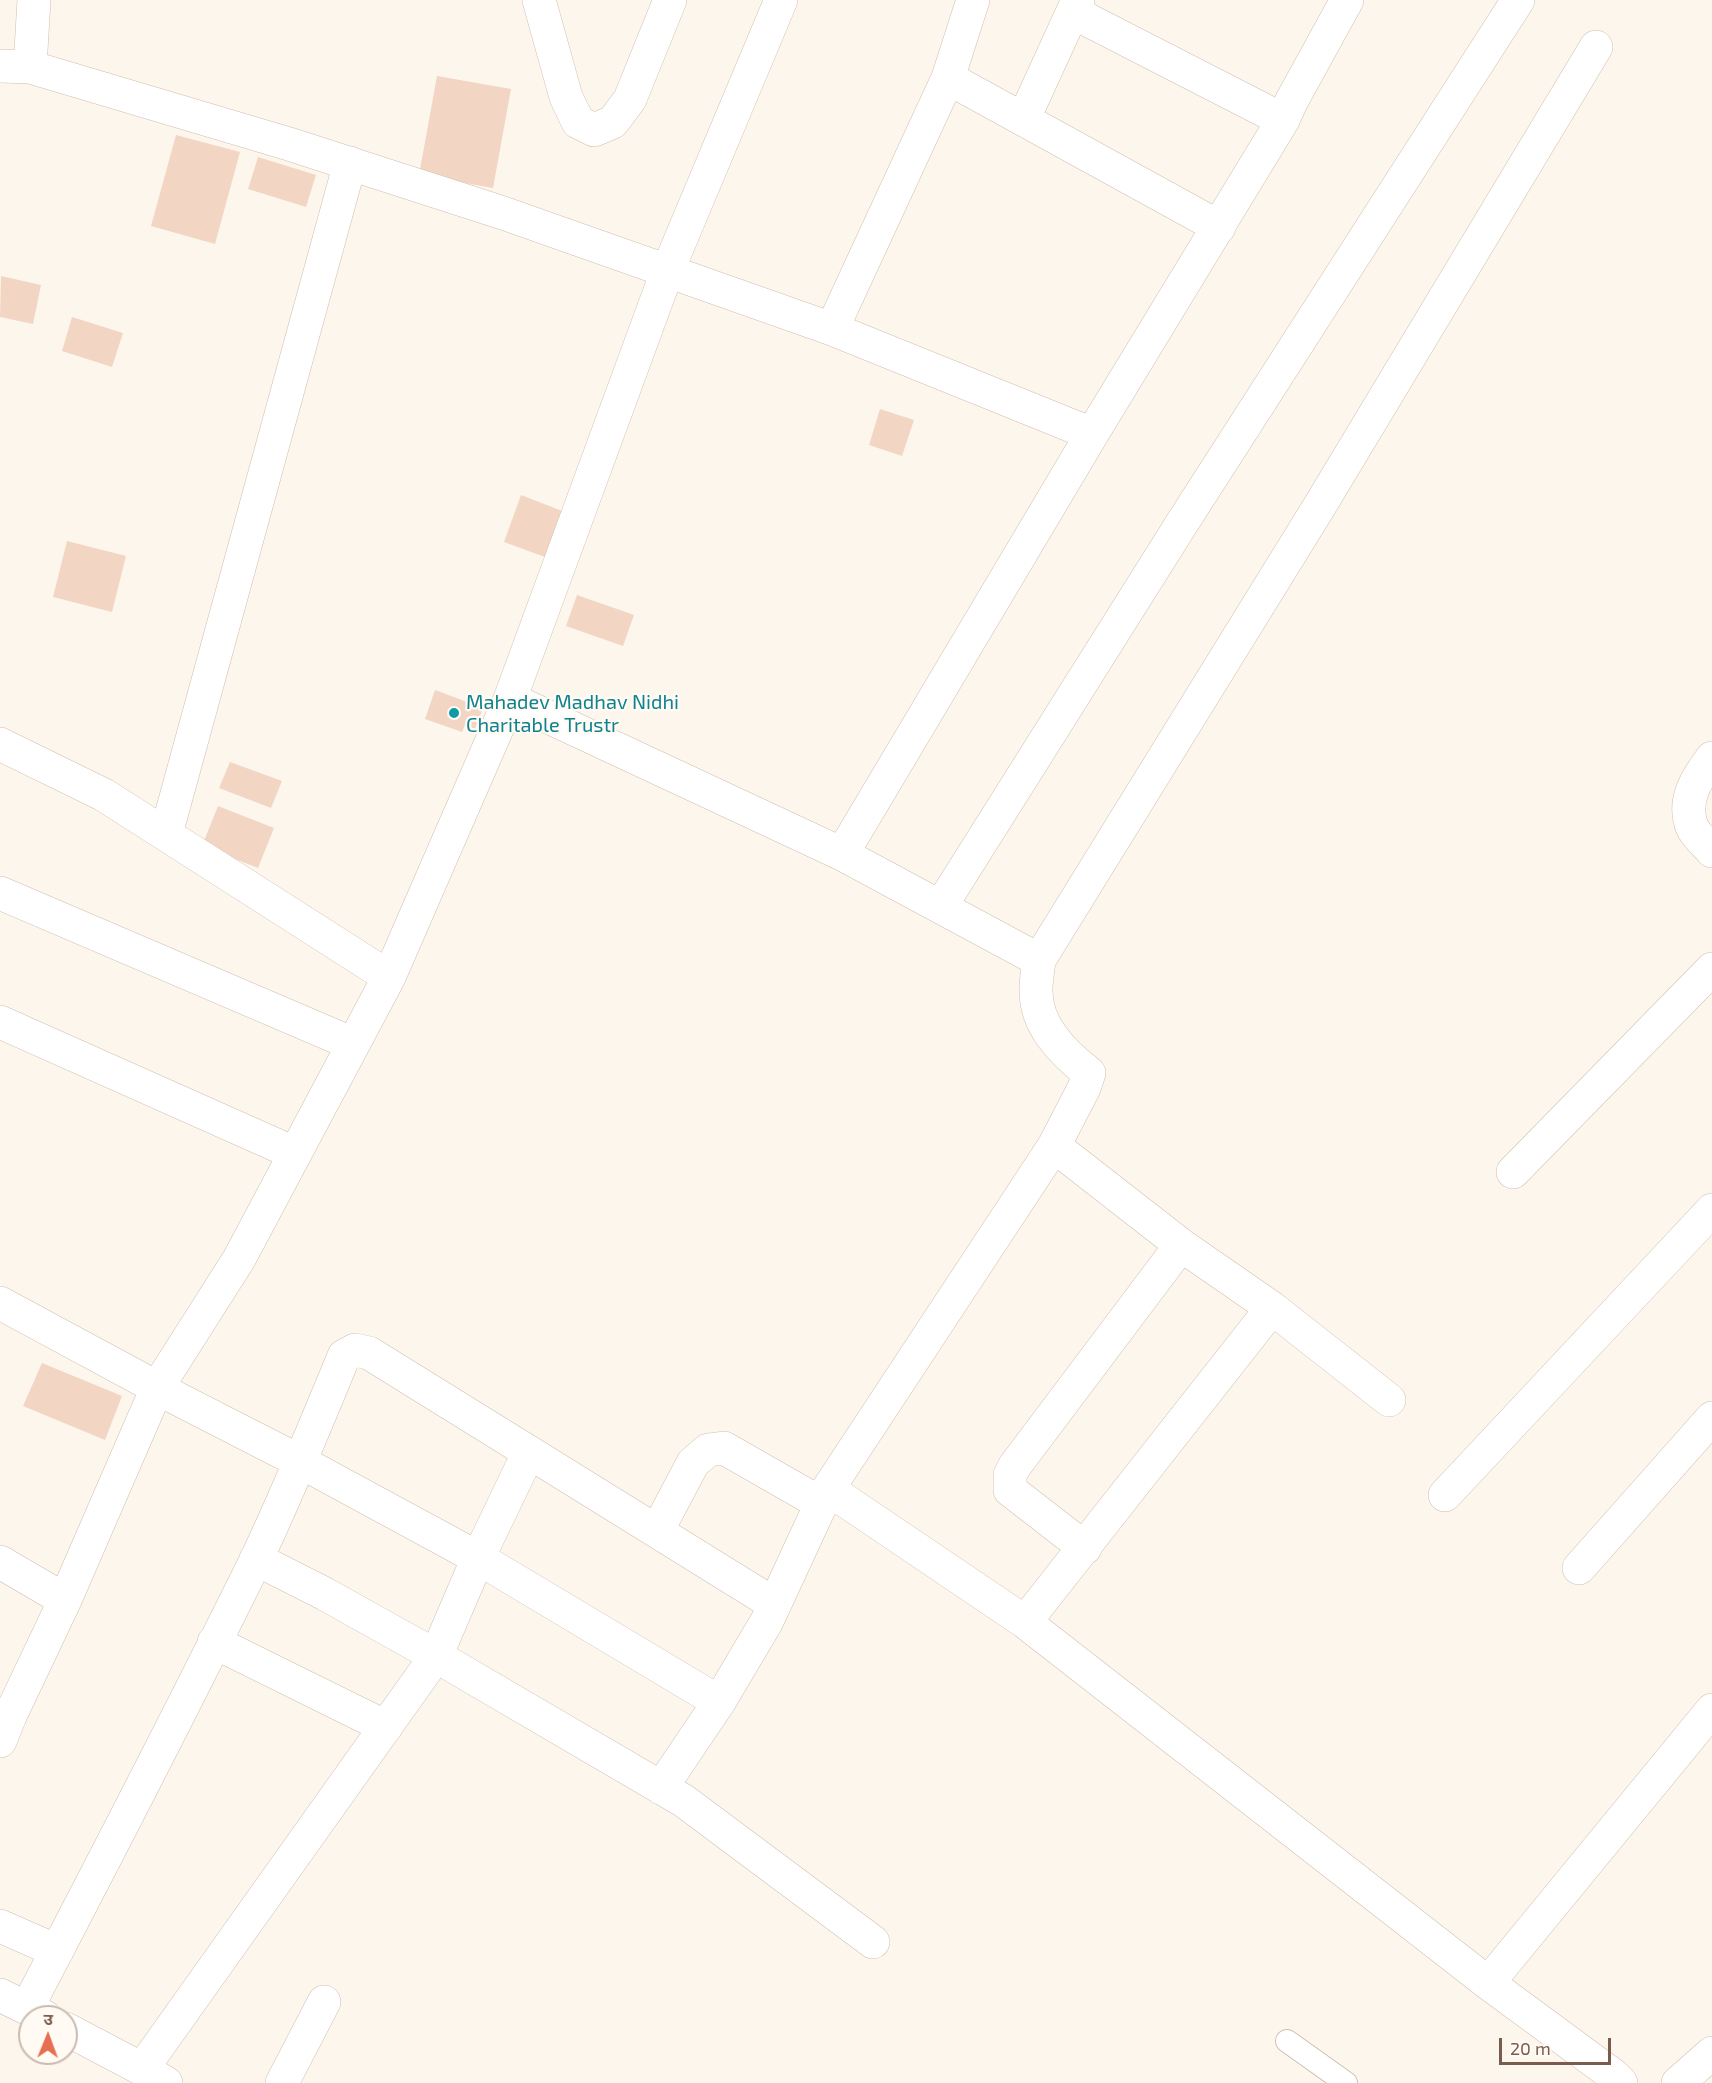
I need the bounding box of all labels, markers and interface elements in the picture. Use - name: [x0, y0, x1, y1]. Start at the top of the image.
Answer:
- place label: Mahadev Madhav Nidhi Charitable Trustr: [466, 690, 679, 737]
- marker: Mahadev Madhav Nidhi Charitable Trustr: [447, 706, 461, 720]
- north arrow: [18, 2005, 78, 2065]
- text: उ: [43, 2009, 53, 2028]
- scale bar: [1502, 2026, 1614, 2064]
- text: 20 m: [1510, 2037, 1551, 2059]

